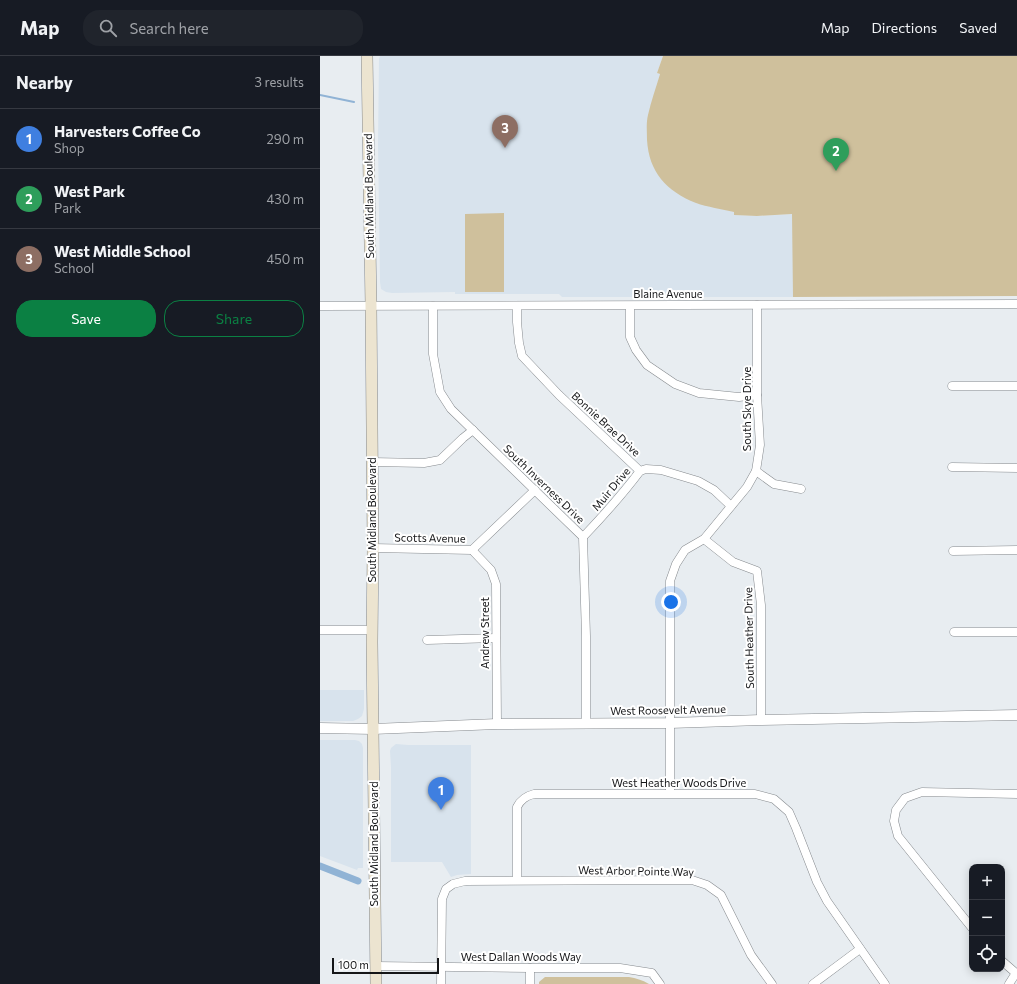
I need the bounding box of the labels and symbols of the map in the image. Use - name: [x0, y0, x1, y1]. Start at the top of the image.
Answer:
- pin: 3: [492, 115, 518, 148]
- street label: South Midland Boulevard: [361, 133, 376, 259]
- pin: 2: [823, 138, 849, 171]
- street label: Blaine Avenue: [633, 287, 703, 300]
- street label: South Skye Drive: [740, 367, 753, 451]
- street label: Bonnie Brae Drive: [569, 389, 643, 459]
- street label: South Inverness Drive: [501, 442, 588, 526]
- street label: South Midland Boulevard: [365, 457, 378, 583]
- street label: Muir Drive: [589, 464, 633, 513]
- street label: Scotts Avenue: [394, 530, 466, 545]
- street label: South Heather Drive: [741, 587, 756, 689]
- your location: [661, 592, 681, 612]
- street label: Andrew Street: [478, 596, 491, 669]
- street label: West Roosevelt Avenue: [610, 702, 726, 717]
- street label: West Heather Woods Drive: [612, 776, 746, 789]
- pin: 1: [428, 777, 454, 810]
- street label: South Midland Boulevard: [367, 781, 380, 907]
- street label: West Arbor Pointe Way: [578, 863, 694, 878]
- street label: West Dallan Woods Way: [461, 950, 582, 963]
- scale bar: [332, 956, 439, 975]

